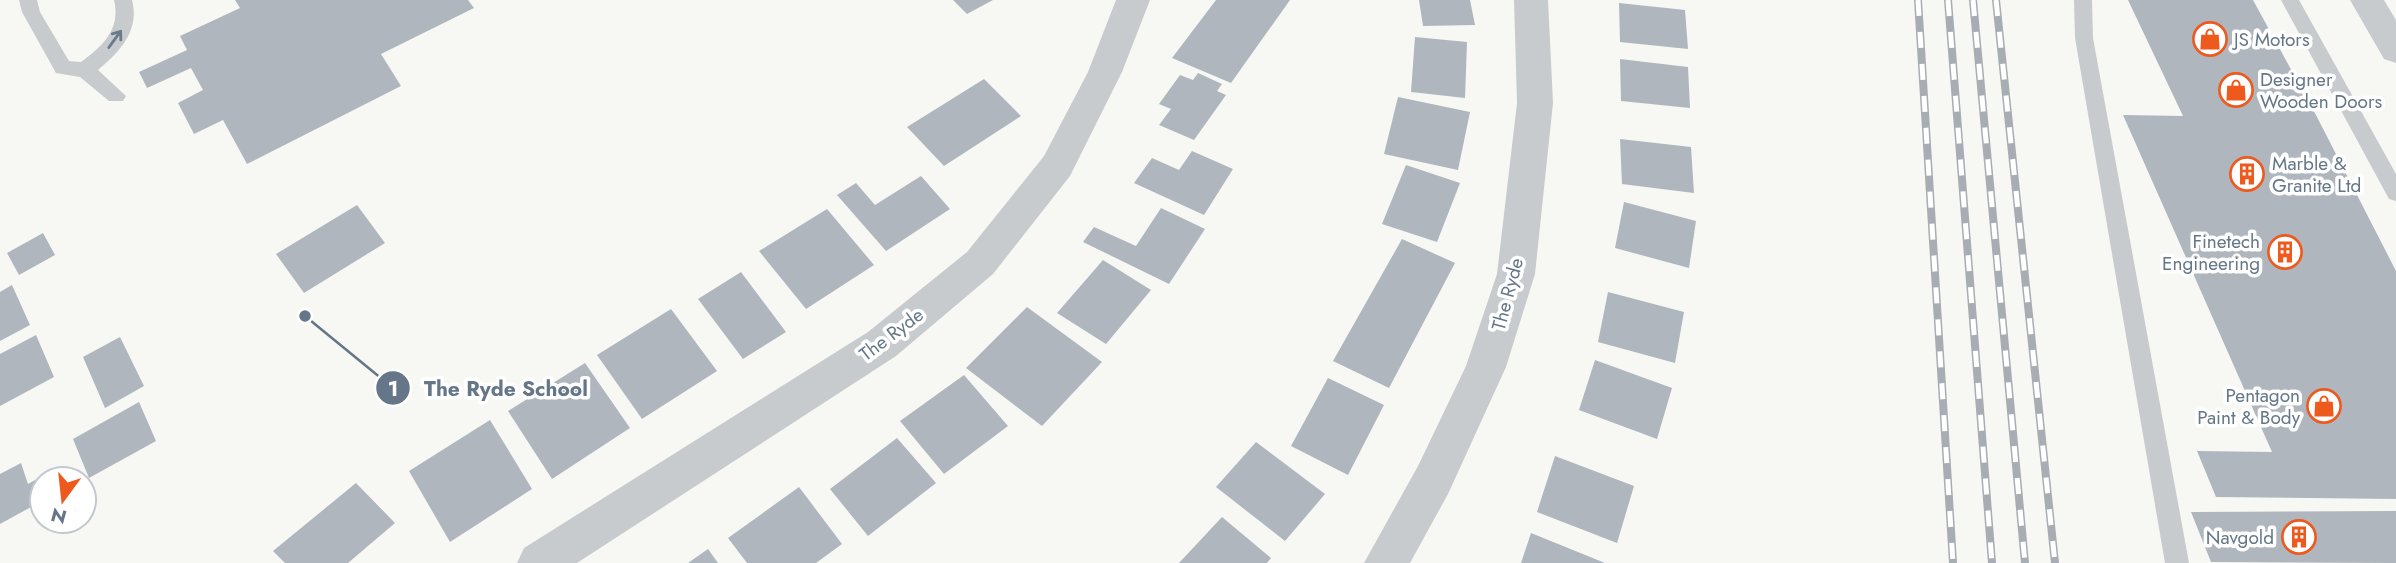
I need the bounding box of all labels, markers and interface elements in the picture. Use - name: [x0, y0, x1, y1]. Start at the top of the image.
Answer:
- shop icon: JS Motors: [2191, 20, 2229, 58]
- place label: JS Motors: [2231, 26, 2310, 53]
- one-way arrow: [107, 30, 122, 49]
- place label: Designer Wooden Doors: [2260, 66, 2383, 115]
- shop icon: Designer Wooden Doors: [2217, 71, 2255, 109]
- place label: Marble & Granite Ltd: [2272, 150, 2361, 199]
- building icon: Marble & Granite Ltd: [2228, 155, 2266, 193]
- place label: Finetech Engineering: [2162, 228, 2260, 277]
- building icon: Finetech Engineering: [2266, 233, 2304, 271]
- street label: The Ryde: [1485, 255, 1530, 333]
- street label: The Ryde: [854, 301, 929, 367]
- callout: The Ryde School: [375, 367, 602, 409]
- text: 1: [388, 374, 398, 404]
- text: The Ryde School: [424, 374, 588, 404]
- place label: Pentagon Paint & Body: [2197, 382, 2301, 431]
- shop icon: Pentagon Paint & Body: [2305, 387, 2343, 425]
- north arrow: [28, 465, 98, 535]
- text: N: [48, 501, 70, 531]
- building icon: Navgold: [2280, 518, 2318, 556]
- place label: Navgold: [2206, 524, 2274, 551]

